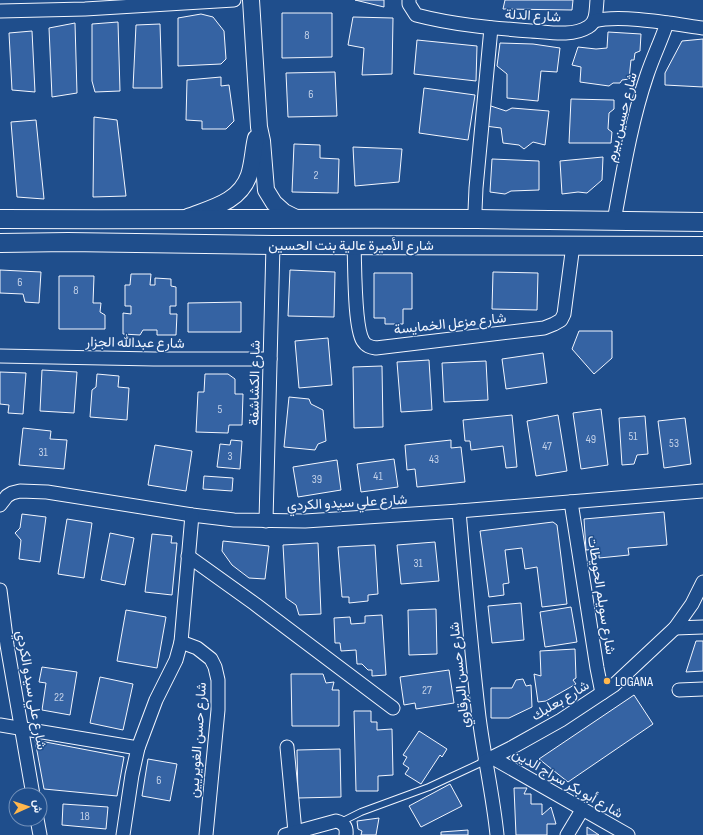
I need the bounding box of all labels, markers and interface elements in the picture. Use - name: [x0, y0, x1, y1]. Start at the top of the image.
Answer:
- street label: شارع الدلة: [504, 6, 562, 27]
- house number: 8: [304, 28, 310, 43]
- street label: شارع حسين بيرم: [602, 71, 643, 164]
- house number: 6: [308, 87, 314, 102]
- house number: 2: [314, 168, 319, 183]
- street label: شارع الأميرة عالية بنت الحسين: [268, 237, 434, 256]
- house number: 6: [17, 275, 23, 290]
- house number: 8: [73, 283, 79, 298]
- street label: شارع مزعل الخمايسة: [393, 309, 507, 340]
- street label: شارع عبدالله الجزار: [84, 333, 185, 354]
- street label: شارع الكشاشفة: [245, 340, 266, 426]
- house number: 5: [218, 402, 223, 417]
- house number: 51: [628, 429, 638, 444]
- house number: 49: [586, 432, 596, 447]
- house number: 53: [669, 436, 679, 451]
- house number: 47: [542, 439, 552, 454]
- house number: 31: [38, 445, 48, 460]
- house number: 3: [227, 449, 233, 464]
- house number: 43: [429, 452, 439, 467]
- house number: 41: [373, 469, 383, 484]
- house number: 39: [312, 472, 322, 487]
- street label: شارع علي سيدو الكردي: [286, 491, 408, 517]
- street label: شارع سويلم الحويطات: [582, 534, 619, 656]
- house number: 31: [413, 556, 423, 571]
- street label: شارع حسن البرقاوي: [445, 621, 477, 729]
- street label: شارع علي سيدو الكردي: [10, 629, 50, 752]
- place label: LOGANA: [615, 673, 654, 690]
- marker: LOGANA: [602, 676, 612, 686]
- street label: شارع بعلبك: [528, 677, 593, 726]
- street label: شارع حسن الغويريين: [185, 681, 212, 799]
- house number: 27: [422, 683, 432, 698]
- house number: 22: [54, 690, 64, 705]
- street label: شارع أبو بكر سراج الدين: [508, 745, 626, 824]
- house number: 6: [156, 773, 162, 788]
- north arrow: [8, 787, 48, 827]
- text: ش: [31, 800, 44, 813]
- house number: 18: [80, 809, 90, 824]

